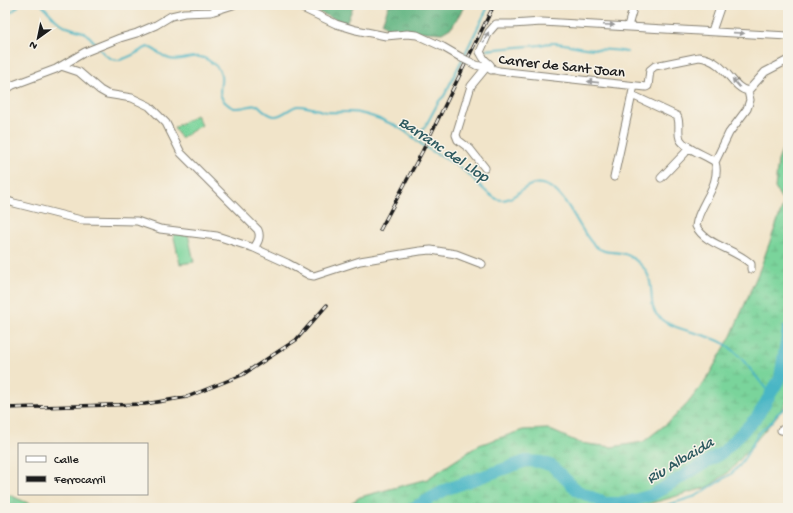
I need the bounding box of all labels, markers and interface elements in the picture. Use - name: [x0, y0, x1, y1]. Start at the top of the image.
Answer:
- north arrow: [18, 18, 58, 58]
- one-way arrow: [603, 22, 616, 28]
- one-way arrow: [733, 29, 745, 36]
- one-way arrow: [483, 31, 489, 43]
- text: N: [27, 38, 40, 52]
- street label: Carrer de Sant Joan: [498, 51, 626, 83]
- one-way arrow: [731, 77, 740, 88]
- one-way arrow: [587, 79, 599, 85]
- water label: Barranc del Llop: [394, 114, 493, 189]
- water label: Riu Albaida: [644, 434, 719, 490]
- legend: [18, 443, 148, 495]
- text: Calle: [54, 454, 79, 468]
- text: Ferrocarril: [53, 474, 106, 488]

